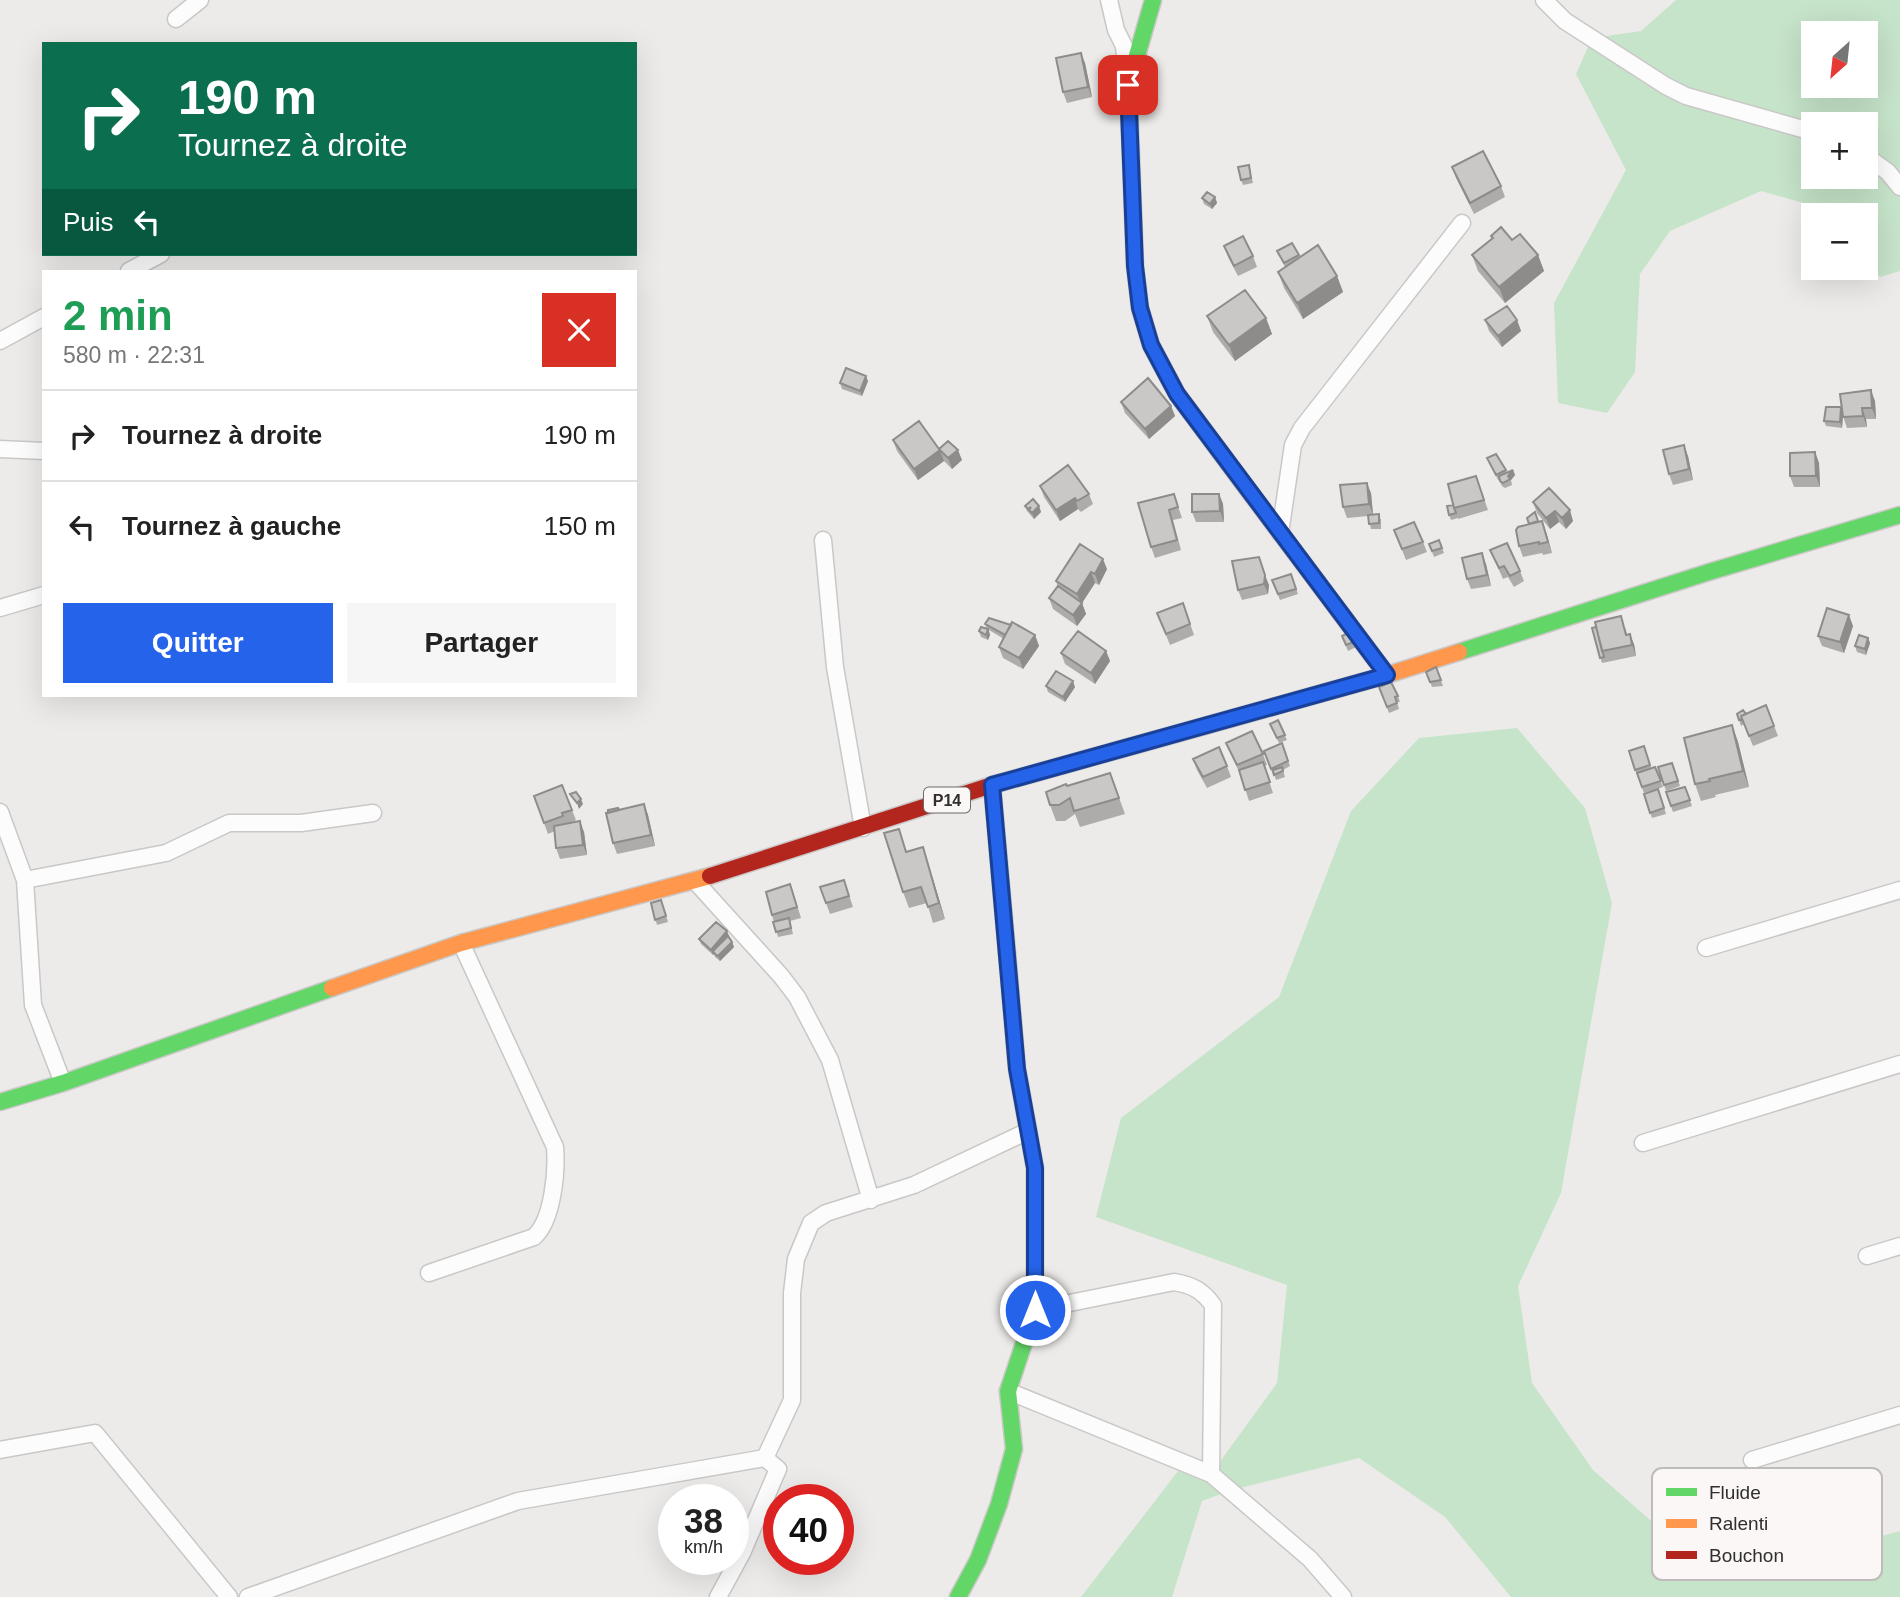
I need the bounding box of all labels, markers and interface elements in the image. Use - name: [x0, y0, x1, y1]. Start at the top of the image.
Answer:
- north arrow: [1801, 21, 1878, 98]
- map controls: [1801, 21, 1878, 280]
- pin: [1098, 55, 1158, 115]
- icon: arrive: [1109, 66, 1147, 104]
- icon: right: [63, 70, 154, 161]
- text: 190 m: [178, 70, 317, 124]
- button: +: [1801, 112, 1878, 189]
- text: Tournez à droite: [178, 127, 407, 163]
- icon: left: [128, 203, 166, 241]
- button: −: [1801, 203, 1878, 280]
- text: Puis: [63, 207, 114, 237]
- text: 2 min: [63, 292, 173, 339]
- button: close: [542, 293, 616, 367]
- text: 580 m · 22:31: [63, 342, 205, 368]
- icon: right: [63, 417, 101, 455]
- text: Tournez à droite: [122, 420, 322, 450]
- text: 190 m: [544, 420, 616, 450]
- icon: left: [63, 508, 101, 546]
- text: Tournez à gauche: [122, 511, 341, 541]
- text: 150 m: [544, 511, 616, 541]
- button: Quitter: [63, 603, 333, 683]
- button: Partager: [347, 603, 616, 683]
- road number: P14: [924, 788, 970, 813]
- position arrow: [998, 1273, 1072, 1347]
- legend: [1652, 1468, 1882, 1580]
- text: Fluide: [1709, 1482, 1761, 1503]
- speed limit sign: 40: [763, 1484, 854, 1575]
- text: 38: [684, 1501, 723, 1540]
- text: Ralenti: [1709, 1513, 1768, 1534]
- text: km/h: [684, 1537, 723, 1557]
- text: Bouchon: [1709, 1545, 1784, 1566]

